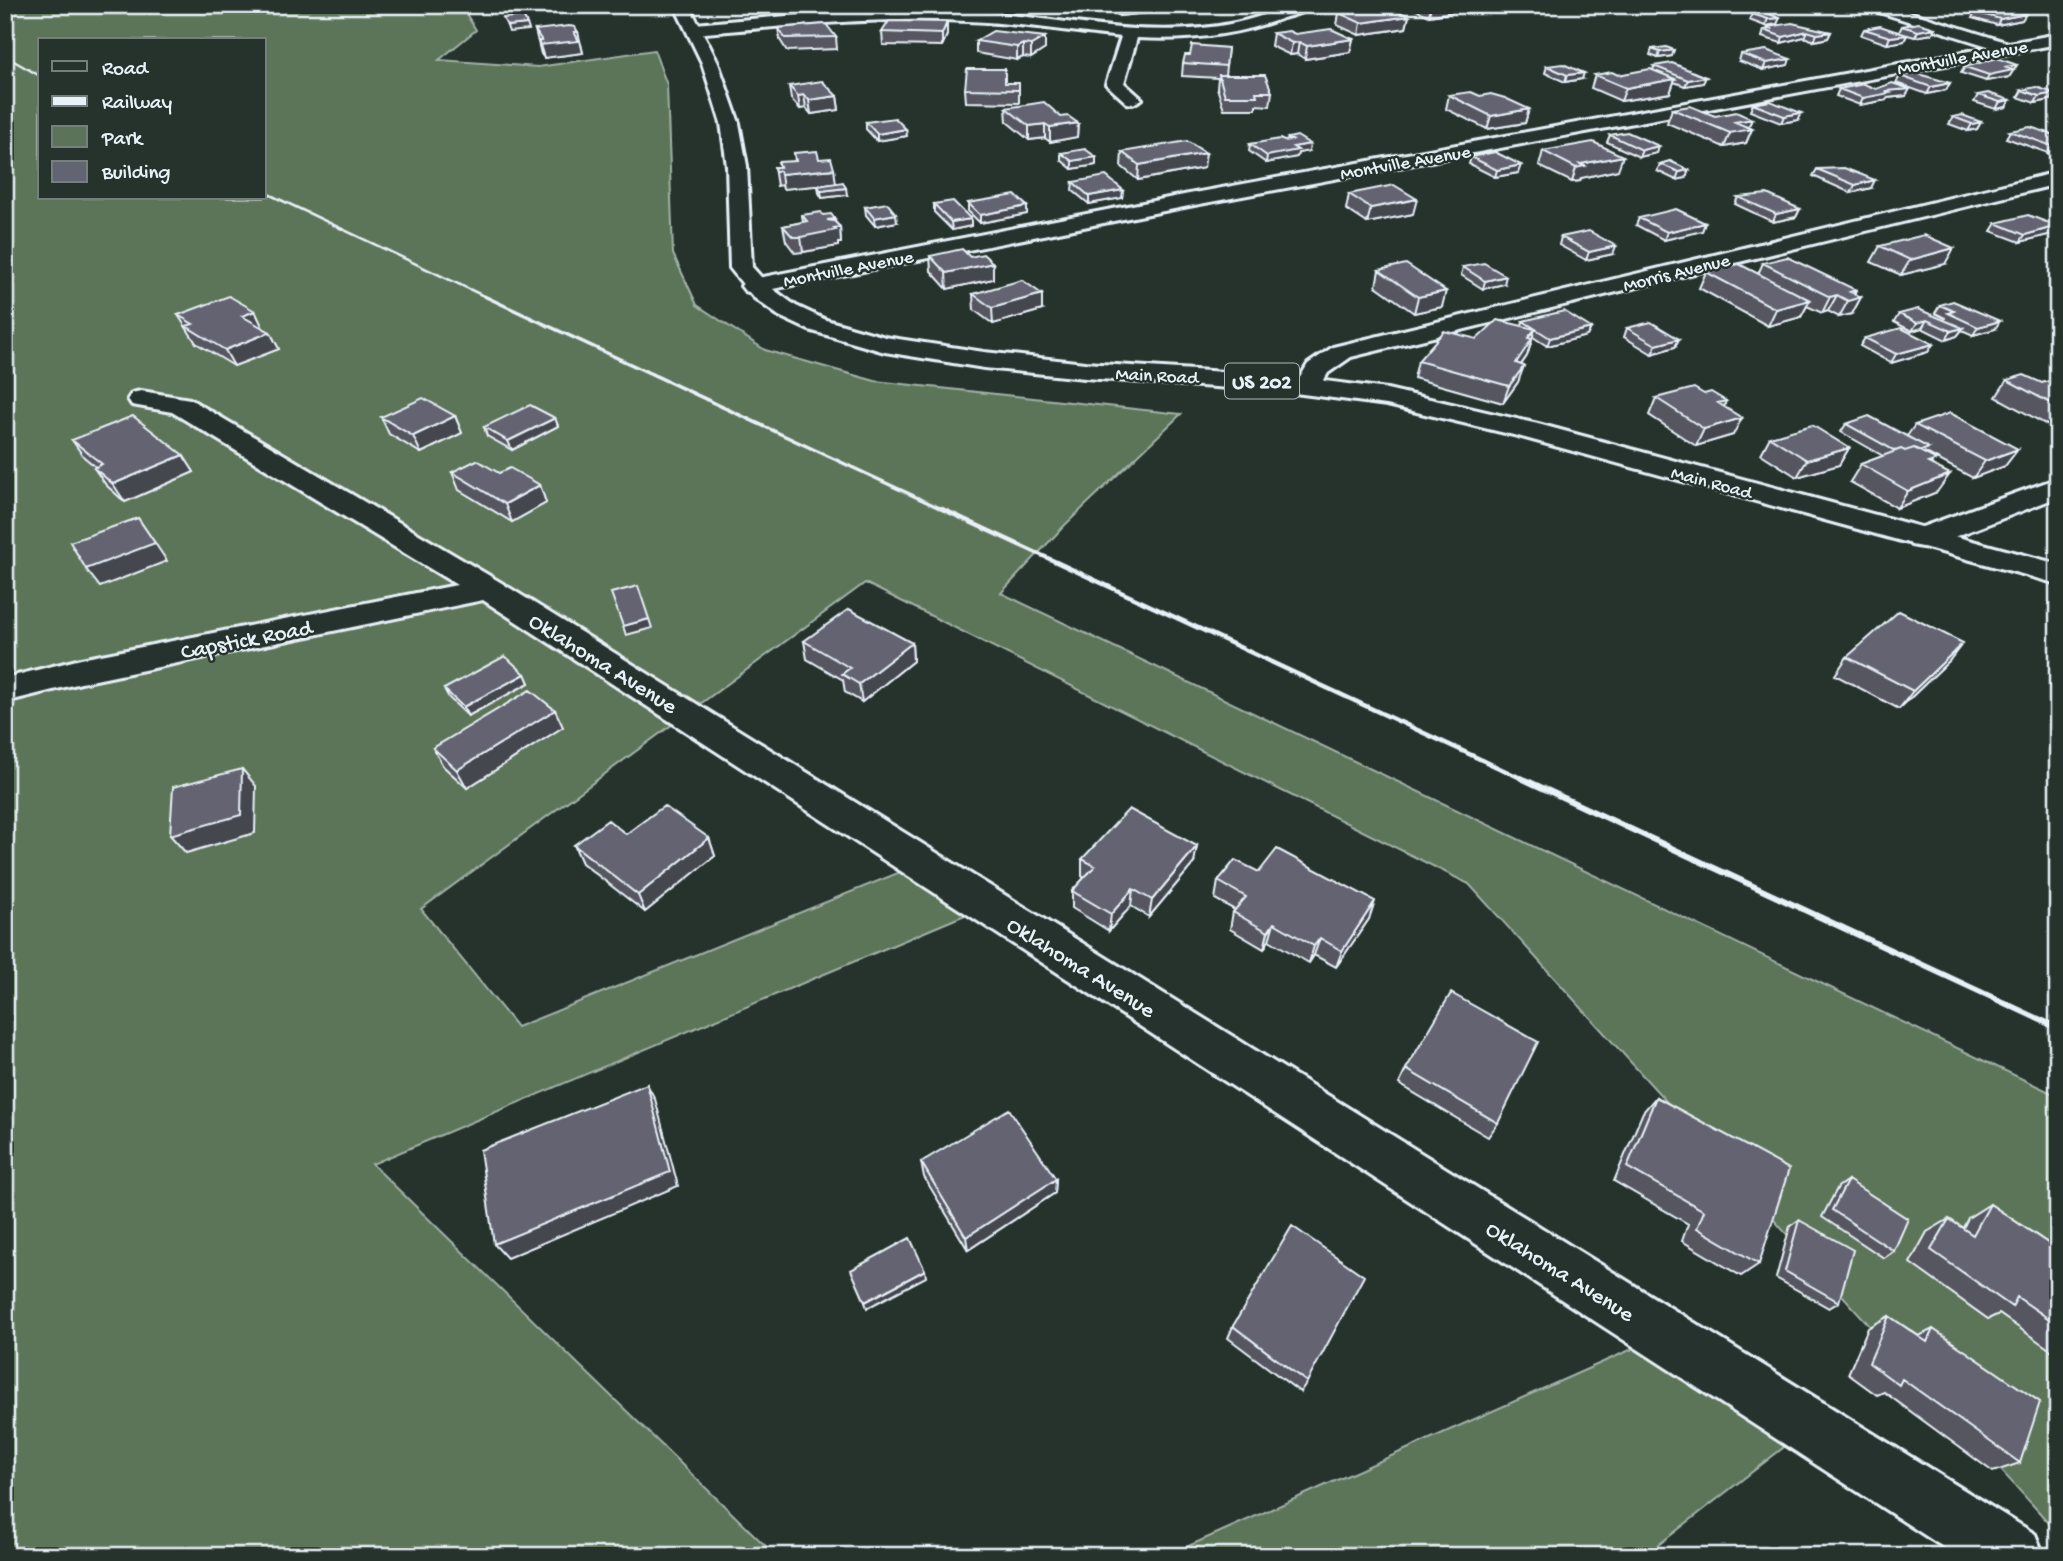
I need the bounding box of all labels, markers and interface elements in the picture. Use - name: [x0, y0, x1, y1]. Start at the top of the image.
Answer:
- street label: Montville Avenue: [1896, 37, 2030, 82]
- legend: [38, 38, 266, 200]
- text: Road: [102, 58, 150, 83]
- text: Railway: [102, 92, 172, 117]
- text: Park: [101, 128, 145, 153]
- street label: Montville Avenue: [1339, 142, 1473, 187]
- text: Building: [101, 162, 171, 187]
- street label: Montville Avenue: [782, 247, 916, 294]
- street label: Morris Avenue: [1621, 250, 1733, 299]
- street label: Main Road: [1115, 364, 1201, 391]
- road number: US 202: [1225, 364, 1299, 398]
- street label: Main Road: [1668, 463, 1756, 507]
- street label: Oklahoma Avenue: [523, 608, 682, 722]
- street label: Capstick Road: [179, 615, 316, 667]
- street label: Oklahoma Avenue: [1001, 912, 1160, 1026]
- street label: Oklahoma Avenue: [1480, 1216, 1639, 1330]

